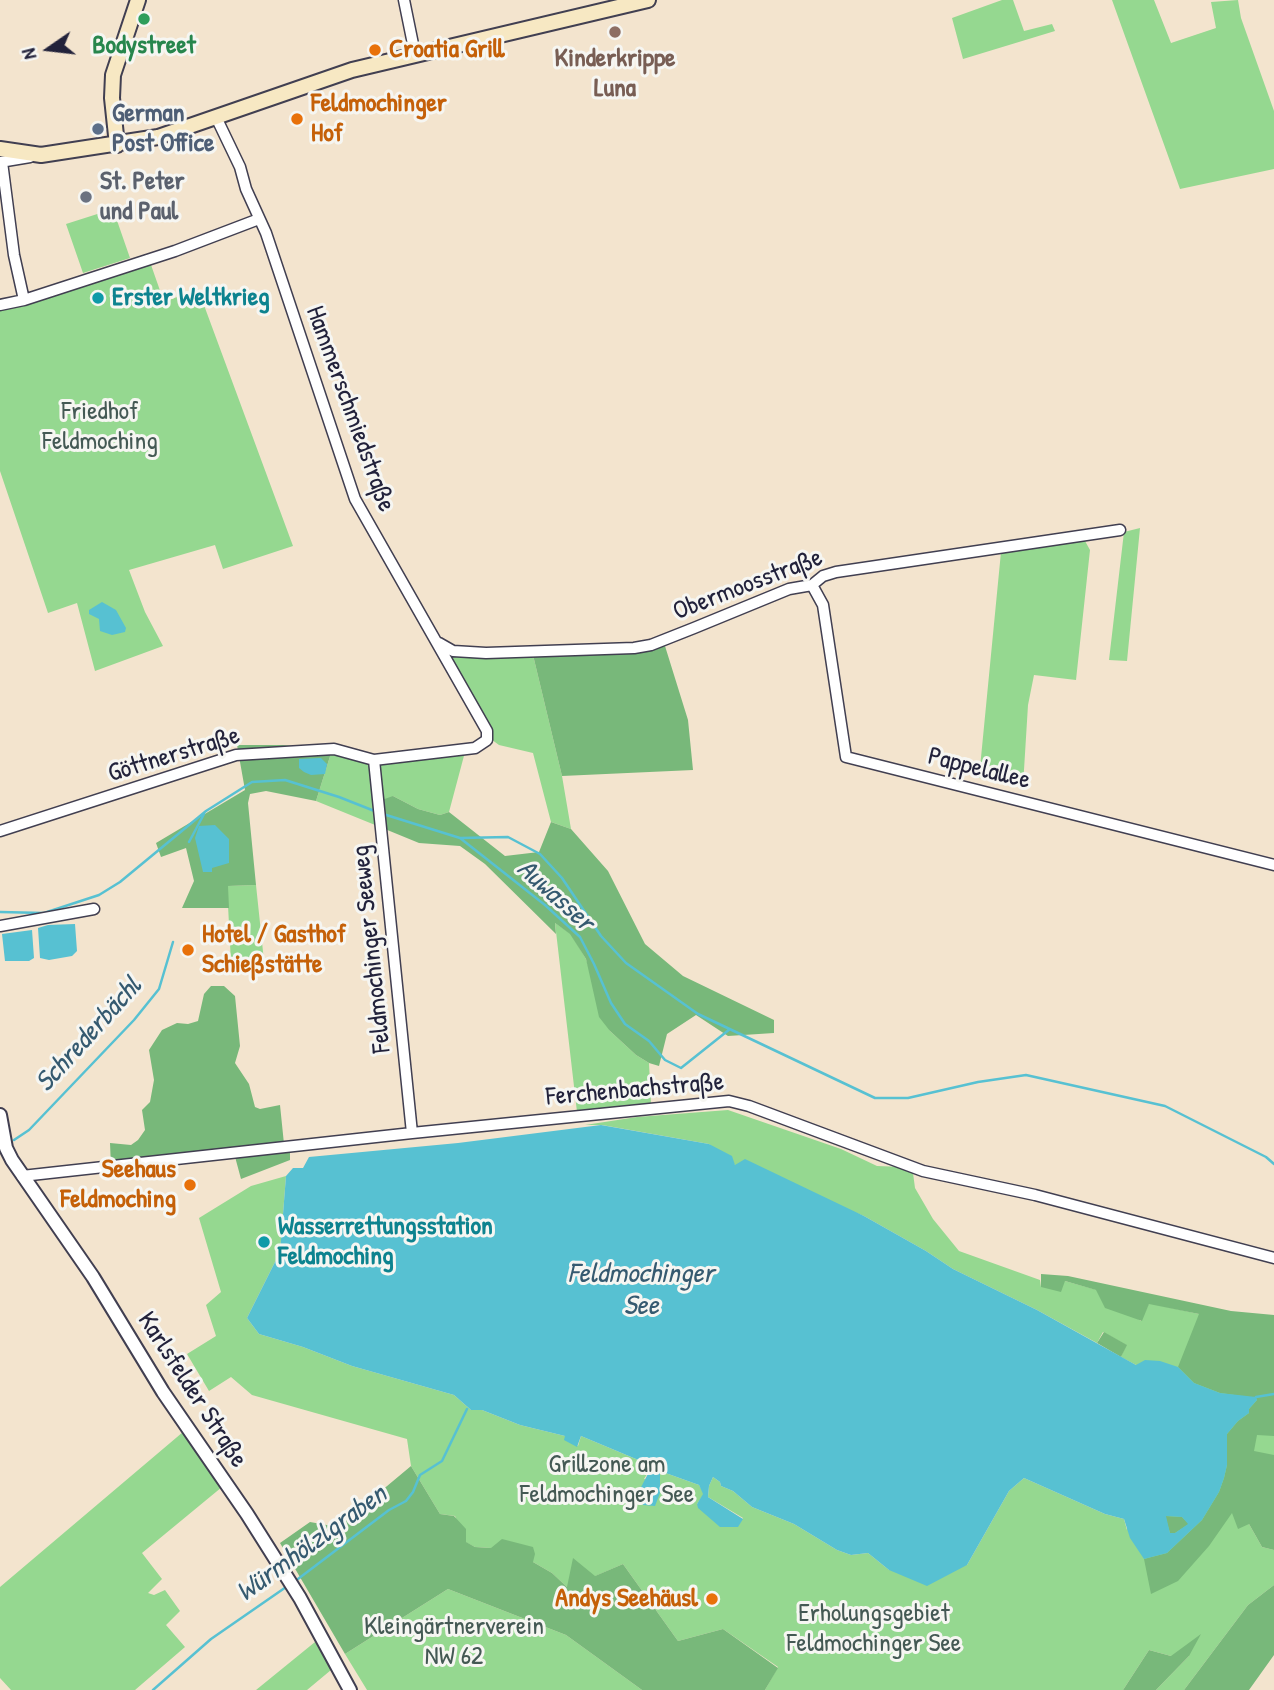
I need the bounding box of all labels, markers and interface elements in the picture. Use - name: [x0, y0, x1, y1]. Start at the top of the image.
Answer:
- marker: Bodystreet: [136, 11, 152, 27]
- north arrow: [14, 14, 84, 84]
- marker: Kinderkrippe Luna: [607, 24, 623, 40]
- place label: Bodystreet: [92, 30, 196, 62]
- place label: Croatia Grill: [389, 34, 504, 66]
- marker: Croatia Grill: [367, 42, 383, 58]
- place label: Kinderkrippe Luna: [555, 43, 675, 104]
- text: N: [15, 46, 42, 62]
- place label: Feldmochinger Hof: [311, 88, 447, 150]
- place label: German Post Office: [112, 98, 214, 160]
- marker: Feldmochinger Hof: [289, 111, 305, 127]
- marker: German Post Office: [90, 121, 106, 137]
- place label: St. Peter und Paul: [100, 166, 185, 228]
- marker: St. Peter und Paul: [78, 189, 94, 205]
- place label: Erster Weltkrieg: [112, 282, 270, 314]
- marker: Erster Weltkrieg: [90, 290, 106, 306]
- street label: Hammerschmiedstraße: [298, 302, 402, 516]
- park label: Friedhof Feldmoching: [42, 396, 158, 458]
- street label: Obermoosstraße: [669, 542, 827, 628]
- street label: Göttnerstraße: [104, 720, 244, 790]
- street label: Pappelallee: [925, 741, 1033, 797]
- street label: Feldmochinger Seeweg: [346, 844, 398, 1054]
- water label: Auwasser: [509, 853, 601, 939]
- place label: Hotel / Gasthof Schießstätte: [202, 919, 346, 981]
- marker: Hotel / Gasthof Schießstätte: [180, 942, 196, 958]
- water label: Schrederbächl: [29, 971, 149, 1099]
- street label: Ferchenbachstraße: [545, 1067, 725, 1113]
- place label: Seehaus Feldmoching: [61, 1154, 176, 1216]
- marker: Seehaus Feldmoching: [182, 1177, 198, 1193]
- place label: Wasserrettungsstation Feldmoching: [278, 1211, 493, 1272]
- marker: Wasserrettungsstation Feldmoching: [256, 1234, 272, 1250]
- water label: Feldmochinger See: [568, 1258, 714, 1324]
- street label: Karlsfelder Straße: [130, 1306, 254, 1474]
- park label: Grillzone am Feldmochinger See: [520, 1449, 694, 1510]
- water label: Würmhölzlgraben: [230, 1478, 394, 1610]
- place label: Andys Seehäusl: [555, 1583, 698, 1615]
- marker: Andys Seehäusl: [704, 1591, 720, 1607]
- park label: Erholungsgebiet Feldmochinger See: [787, 1598, 961, 1660]
- park label: Kleingärtnerverein NW 62: [364, 1611, 544, 1672]

